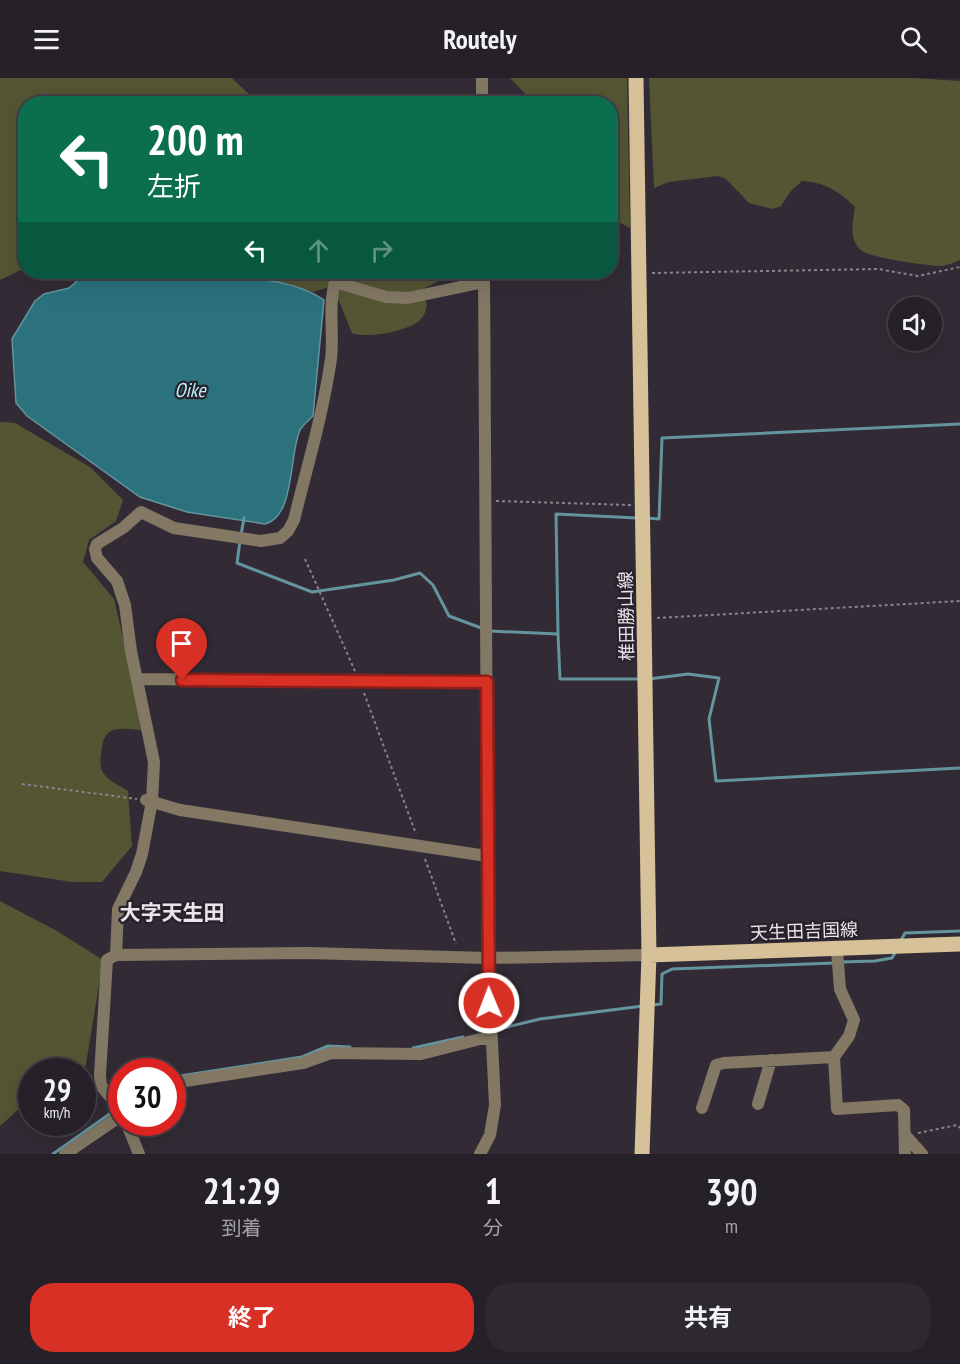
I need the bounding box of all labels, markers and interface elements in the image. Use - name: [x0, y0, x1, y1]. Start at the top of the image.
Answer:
- text: Routely: [443, 22, 517, 56]
- icon: menu: [30, 23, 63, 56]
- icon: search: [897, 23, 930, 56]
- text: 200 m: [147, 112, 244, 167]
- icon: left: [48, 120, 126, 198]
- text: 左折: [147, 169, 201, 203]
- icon: left: [239, 234, 272, 267]
- icon: ahead: [302, 234, 335, 267]
- icon: right: [365, 234, 398, 267]
- map controls: [888, 297, 942, 351]
- button: sound: [888, 297, 942, 351]
- water label: Oike: [174, 377, 207, 403]
- street label: 椎田勝山線: [614, 571, 638, 661]
- pin: [156, 618, 207, 680]
- icon: arrive: [165, 627, 198, 660]
- district label: 大字天生田: [120, 899, 225, 926]
- street label: 天生田吉国線: [750, 918, 858, 944]
- position arrow: [457, 971, 521, 1035]
- speed limit sign: 30: [108, 1058, 186, 1136]
- text: 29: [43, 1070, 71, 1109]
- text: km/h: [44, 1103, 70, 1122]
- text: 21:29: [203, 1167, 281, 1214]
- text: 1: [485, 1167, 502, 1214]
- text: 390: [706, 1168, 757, 1215]
- text: m: [725, 1213, 738, 1239]
- text: 到着: [222, 1215, 262, 1241]
- text: 分: [483, 1215, 503, 1241]
- button: 終了: [30, 1283, 474, 1352]
- button: 共有: [486, 1283, 930, 1352]

